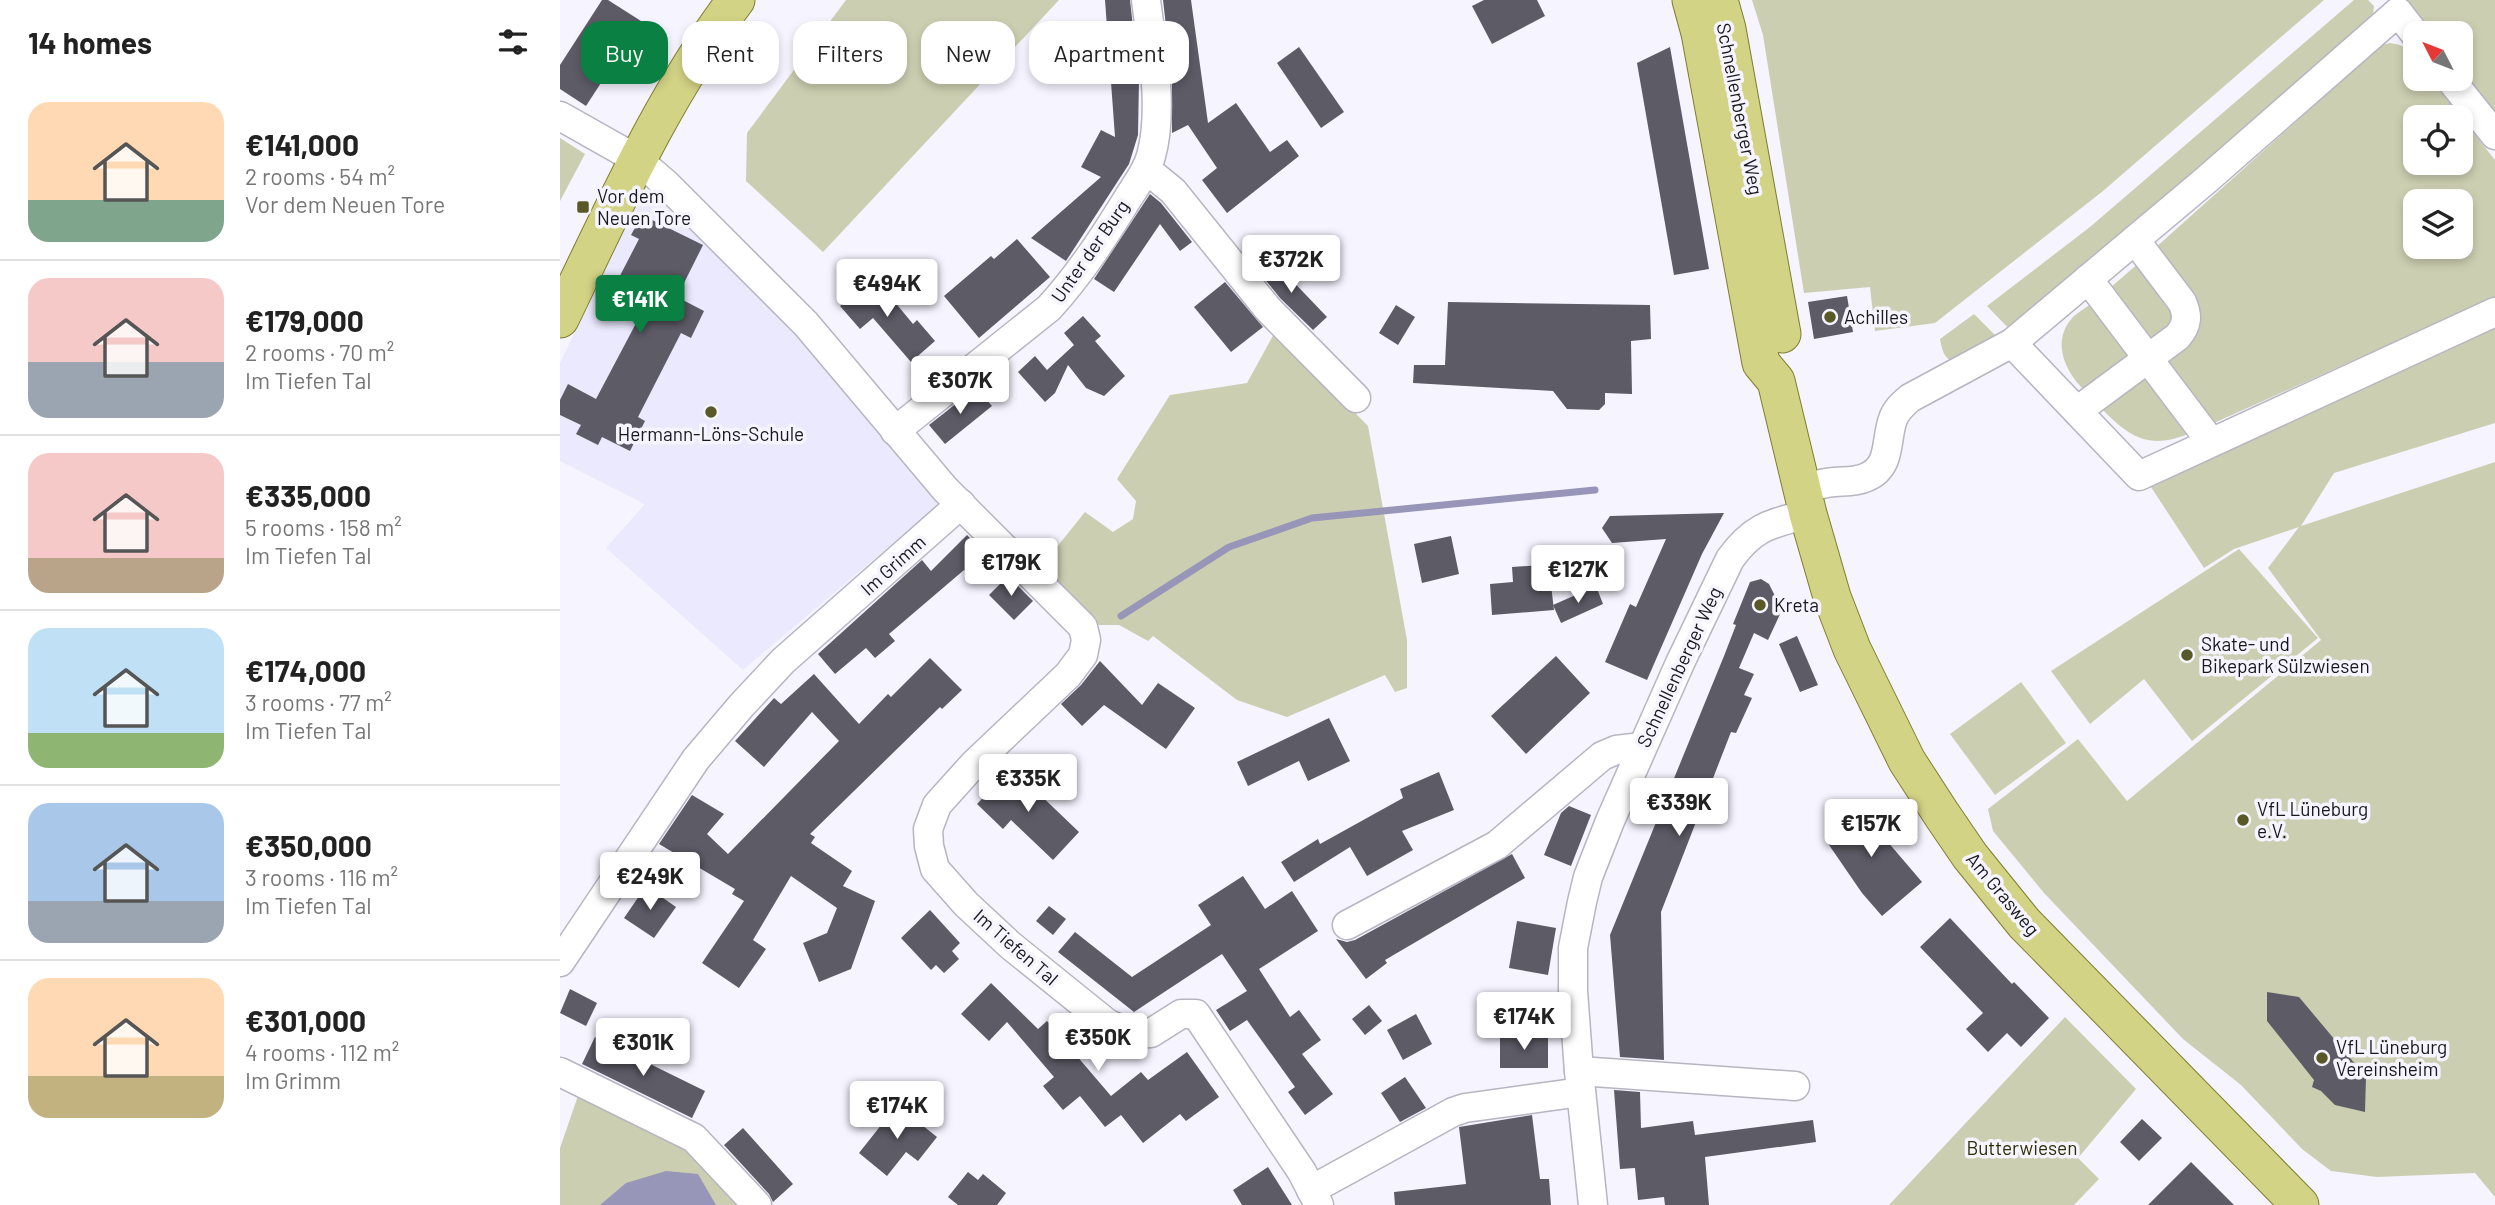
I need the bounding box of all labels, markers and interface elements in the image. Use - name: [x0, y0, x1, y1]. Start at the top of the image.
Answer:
- chip: Buy: [581, 21, 668, 84]
- chip: Rent: [682, 21, 779, 84]
- chip: Filters: [793, 21, 907, 84]
- chip: New: [921, 21, 1015, 84]
- chip: Apartment: [1029, 21, 1189, 84]
- street label: Schnellenberger Weg: [1713, 21, 1768, 197]
- north arrow: [2403, 21, 2473, 91]
- map controls: [2403, 21, 2473, 259]
- icon: filters: [494, 23, 532, 61]
- text: 14 homes: [28, 24, 152, 60]
- button: locate: [2403, 105, 2473, 175]
- text: €141,000: [245, 126, 359, 162]
- icon: home: [84, 130, 168, 214]
- text: 2 rooms · 54 m²: [245, 162, 395, 190]
- place label: Vor dem Neuen Tore: [597, 184, 691, 229]
- button: layers: [2403, 189, 2473, 259]
- text: Vor dem Neuen Tore: [245, 190, 445, 218]
- street label: Unter der Burg: [1046, 195, 1133, 306]
- marker: Vor dem Neuen Tore: [575, 199, 591, 215]
- pin: €372K: [1242, 236, 1340, 295]
- text: €372K: [1258, 244, 1324, 272]
- pin: €494K: [838, 260, 936, 319]
- text: €494K: [852, 268, 922, 296]
- pin: €141K: [591, 276, 689, 335]
- text: €141K: [612, 284, 668, 312]
- text: €179,000: [245, 302, 364, 338]
- place label: Achilles: [1844, 305, 1908, 328]
- icon: home: [84, 306, 168, 390]
- marker: Achilles: [1822, 309, 1838, 325]
- text: 2 rooms · 70 m²: [245, 338, 394, 366]
- pin: €307K: [911, 356, 1009, 416]
- text: €307K: [927, 365, 993, 393]
- text: Im Tiefen Tal: [245, 366, 371, 394]
- marker: Hermann-Löns-Schule: [703, 404, 719, 420]
- place label: Hermann-Löns-Schule: [618, 422, 804, 445]
- text: €335,000: [245, 477, 371, 513]
- icon: home: [84, 481, 168, 565]
- text: 5 rooms · 158 m²: [245, 513, 402, 541]
- street label: Im Grimm: [856, 530, 930, 600]
- pin: €179K: [962, 538, 1060, 598]
- text: Im Tiefen Tal: [245, 541, 371, 569]
- pin: €127K: [1529, 546, 1627, 605]
- text: €179K: [981, 547, 1041, 575]
- text: €127K: [1547, 554, 1609, 582]
- street label: Schnellenberger Weg: [1631, 583, 1726, 751]
- place label: Kreta: [1774, 593, 1819, 616]
- marker: Kreta: [1752, 597, 1768, 613]
- place label: Skate- und Bikepark Sülzwiesen: [2201, 632, 2370, 677]
- marker: Skate- und Bikepark Sülzwiesen: [2179, 647, 2195, 663]
- text: €174,000: [245, 652, 366, 688]
- icon: home: [84, 656, 168, 740]
- text: 3 rooms · 77 m²: [245, 688, 392, 716]
- text: Im Tiefen Tal: [245, 716, 371, 744]
- pin: €335K: [979, 754, 1077, 814]
- text: €335K: [995, 763, 1061, 791]
- pin: €339K: [1630, 778, 1728, 838]
- text: €339K: [1646, 787, 1712, 815]
- place label: VfL Lüneburg e.V.: [2257, 797, 2368, 842]
- pin: €157K: [1822, 800, 1920, 859]
- text: €157K: [1841, 808, 1901, 836]
- marker: VfL Lüneburg e.V.: [2235, 812, 2251, 828]
- text: €350,000: [245, 827, 372, 863]
- icon: home: [84, 831, 168, 915]
- street label: Am Grasweg: [1962, 847, 2045, 940]
- pin: €249K: [601, 852, 699, 912]
- text: €249K: [616, 861, 684, 889]
- text: 3 rooms · 116 m²: [245, 863, 398, 891]
- text: Im Tiefen Tal: [245, 891, 371, 919]
- street label: Im Tiefen Tal: [969, 904, 1063, 990]
- pin: €174K: [1475, 992, 1573, 1052]
- text: €174K: [1493, 1001, 1555, 1029]
- text: €301,000: [245, 1002, 366, 1038]
- icon: home: [84, 1006, 168, 1090]
- pin: €350K: [1049, 1014, 1147, 1073]
- pin: €301K: [594, 1018, 692, 1078]
- text: €350K: [1065, 1022, 1131, 1050]
- text: €301K: [612, 1027, 674, 1055]
- place label: VfL Lüneburg Vereinsheim: [2336, 1035, 2447, 1080]
- text: 4 rooms · 112 m²: [245, 1038, 399, 1066]
- marker: VfL Lüneburg Vereinsheim: [2314, 1050, 2330, 1066]
- text: Im Grimm: [245, 1066, 341, 1094]
- pin: €174K: [848, 1082, 946, 1141]
- text: €174K: [866, 1090, 928, 1118]
- park label: Butterwiesen: [1967, 1136, 2077, 1159]

